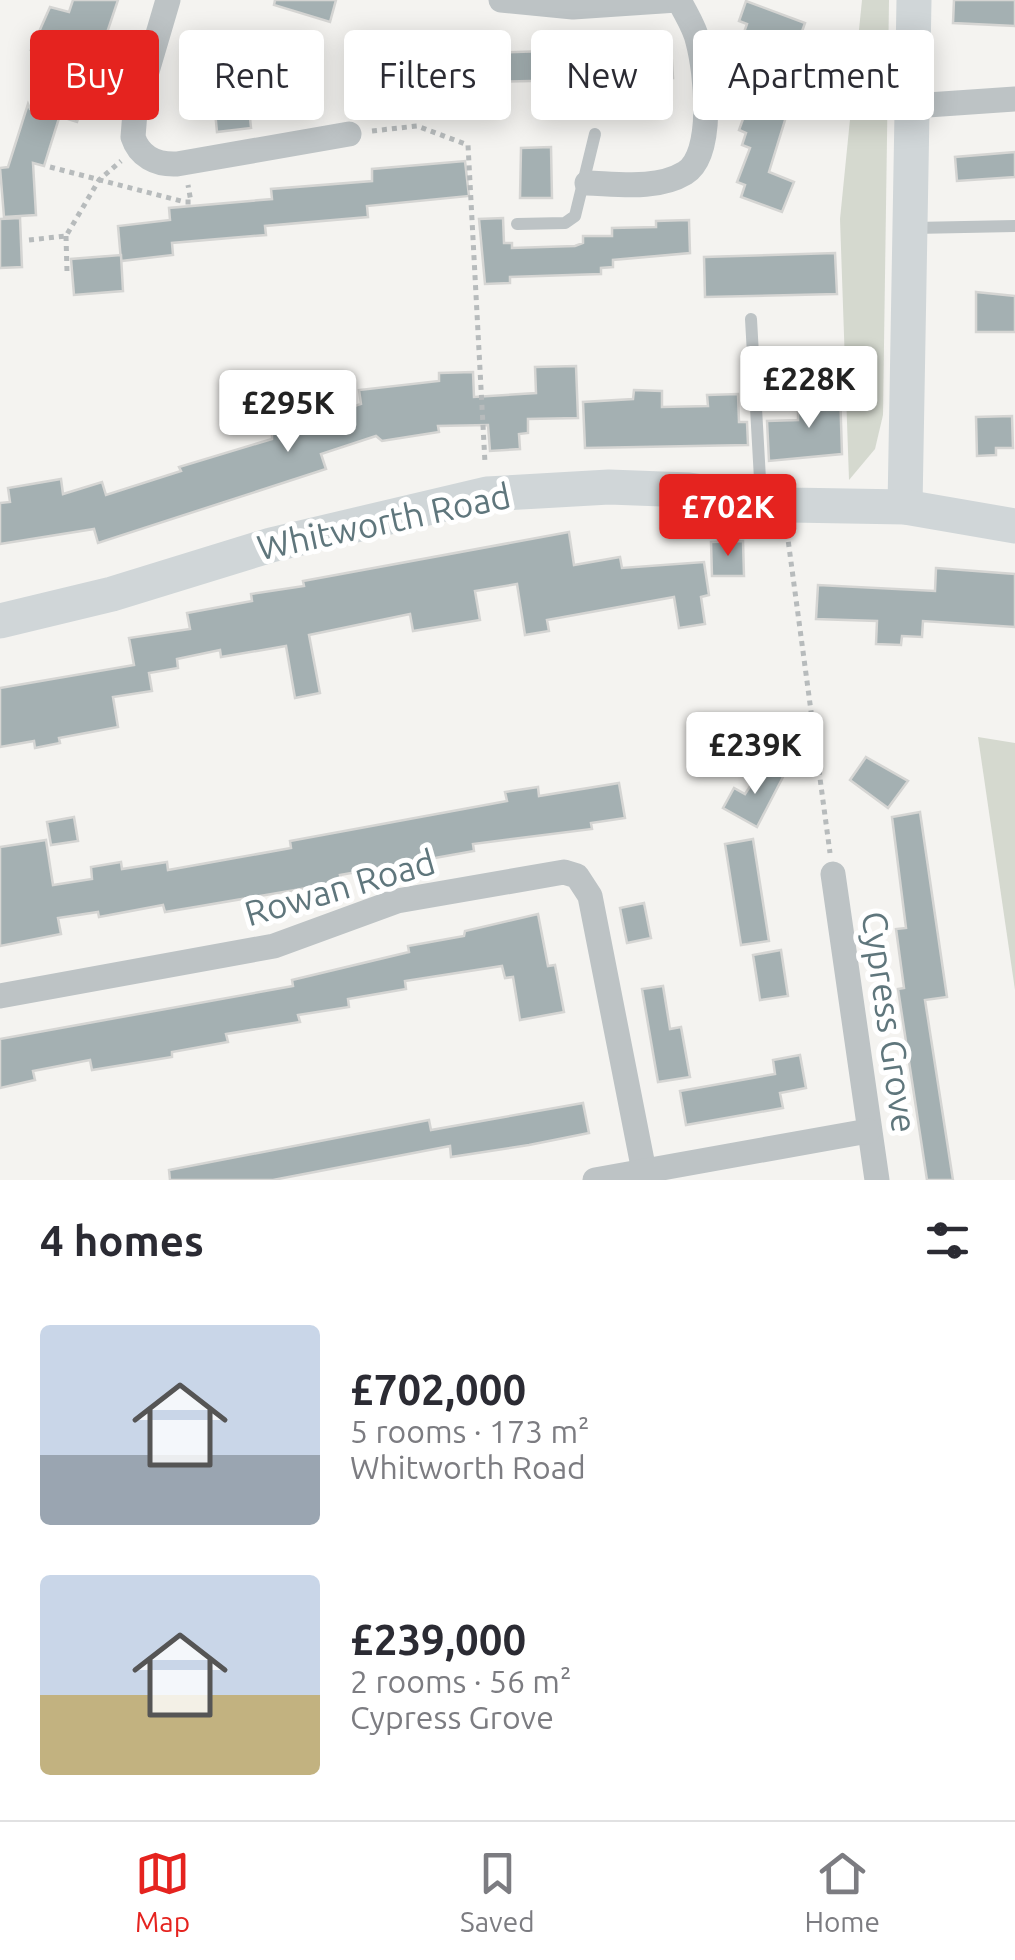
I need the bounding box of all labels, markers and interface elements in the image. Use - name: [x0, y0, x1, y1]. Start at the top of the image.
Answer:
- chip: Buy: [30, 30, 159, 120]
- chip: Rent: [179, 30, 324, 120]
- chip: Filters: [344, 30, 511, 120]
- chip: New: [531, 30, 673, 120]
- chip: Apartment: [693, 30, 934, 120]
- pin: £228K: [739, 346, 879, 431]
- text: £228K: [762, 360, 856, 396]
- pin: £295K: [218, 370, 358, 455]
- text: £295K: [241, 384, 335, 420]
- pin: £702K: [658, 474, 798, 559]
- street label: Whitworth Road: [253, 475, 514, 567]
- text: £702K: [681, 488, 775, 524]
- pin: £239K: [685, 712, 825, 797]
- text: £239K: [708, 726, 802, 762]
- street label: Rowan Road: [240, 841, 439, 933]
- street label: Cypress Grove: [855, 909, 925, 1135]
- icon: filters: [920, 1213, 975, 1268]
- text: 4 homes: [40, 1217, 204, 1264]
- icon: home: [120, 1365, 240, 1485]
- text: £702,000: [350, 1366, 526, 1413]
- text: 5 rooms · 173 m²: [350, 1413, 590, 1449]
- text: Whitworth Road: [350, 1449, 586, 1485]
- icon: home: [120, 1615, 240, 1735]
- text: £239,000: [350, 1616, 526, 1663]
- text: 2 rooms · 56 m²: [350, 1663, 571, 1699]
- text: Cypress Grove: [350, 1699, 554, 1735]
- tab: Map: [135, 1846, 190, 1937]
- tab: Saved: [460, 1846, 535, 1937]
- tab: Home: [804, 1846, 880, 1937]

